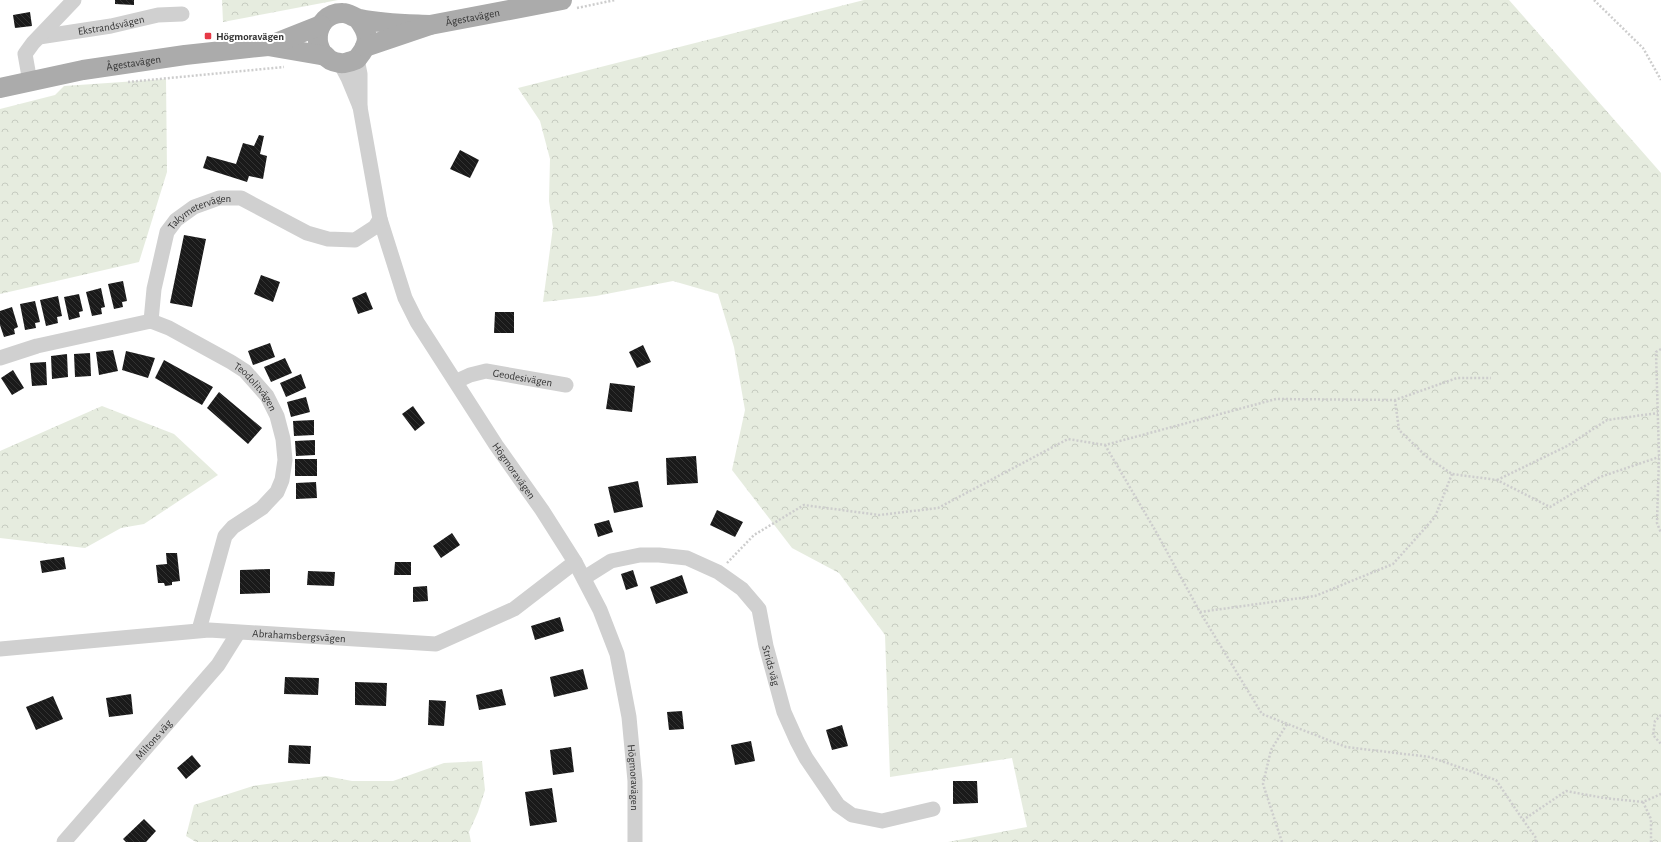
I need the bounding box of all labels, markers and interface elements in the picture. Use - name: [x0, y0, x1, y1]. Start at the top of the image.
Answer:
- street label: Ågestavägen: [444, 7, 501, 28]
- street label: Ekstrandsvägen: [77, 13, 145, 37]
- marker: Högmoravägen: [203, 31, 213, 41]
- place label: Högmoravägen: [216, 31, 284, 42]
- street label: Ågestavägen: [105, 54, 162, 73]
- street label: Takymetervägen: [166, 193, 231, 232]
- street label: Teodolitvägen: [232, 360, 279, 413]
- street label: Geodesivägen: [492, 367, 553, 389]
- street label: Högmoravägen: [490, 441, 537, 501]
- street label: Abrahamsbergsvägen: [252, 628, 346, 644]
- street label: Strids väg: [760, 644, 782, 688]
- street label: Miltons väg: [133, 717, 174, 762]
- street label: Högmoravägen: [626, 744, 640, 811]

